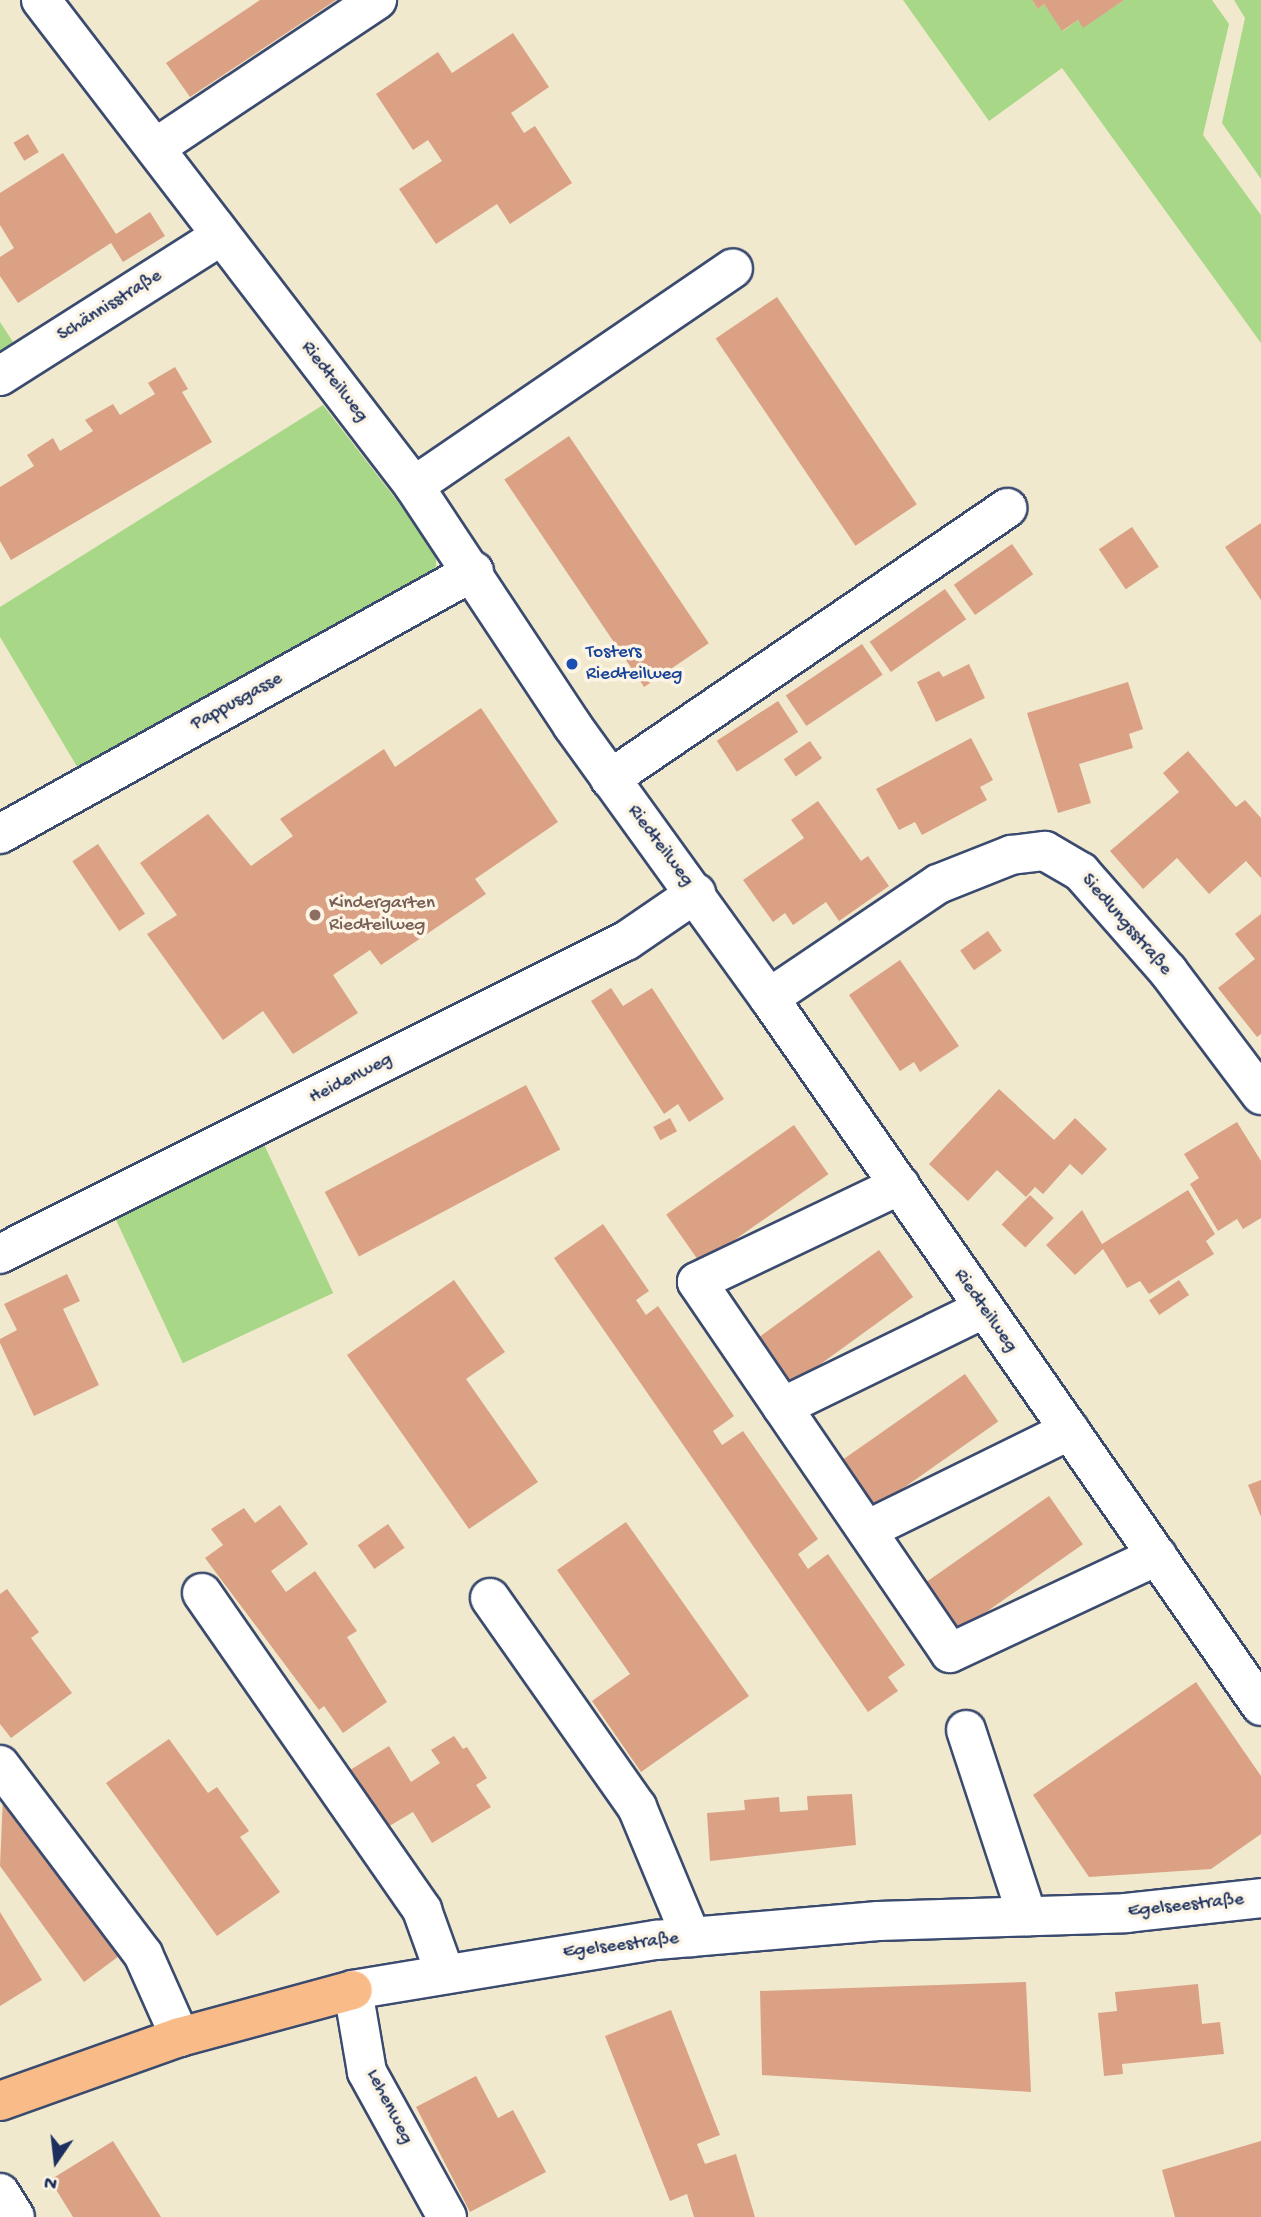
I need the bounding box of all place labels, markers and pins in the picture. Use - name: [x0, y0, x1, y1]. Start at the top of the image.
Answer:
- place label: Tosters Riedteilweg: [586, 642, 682, 686]
- marker: Tosters Riedteilweg: [564, 656, 580, 672]
- place label: Kindergarten Riedteilweg: [329, 893, 435, 937]
- marker: Kindergarten Riedteilweg: [307, 907, 323, 923]

